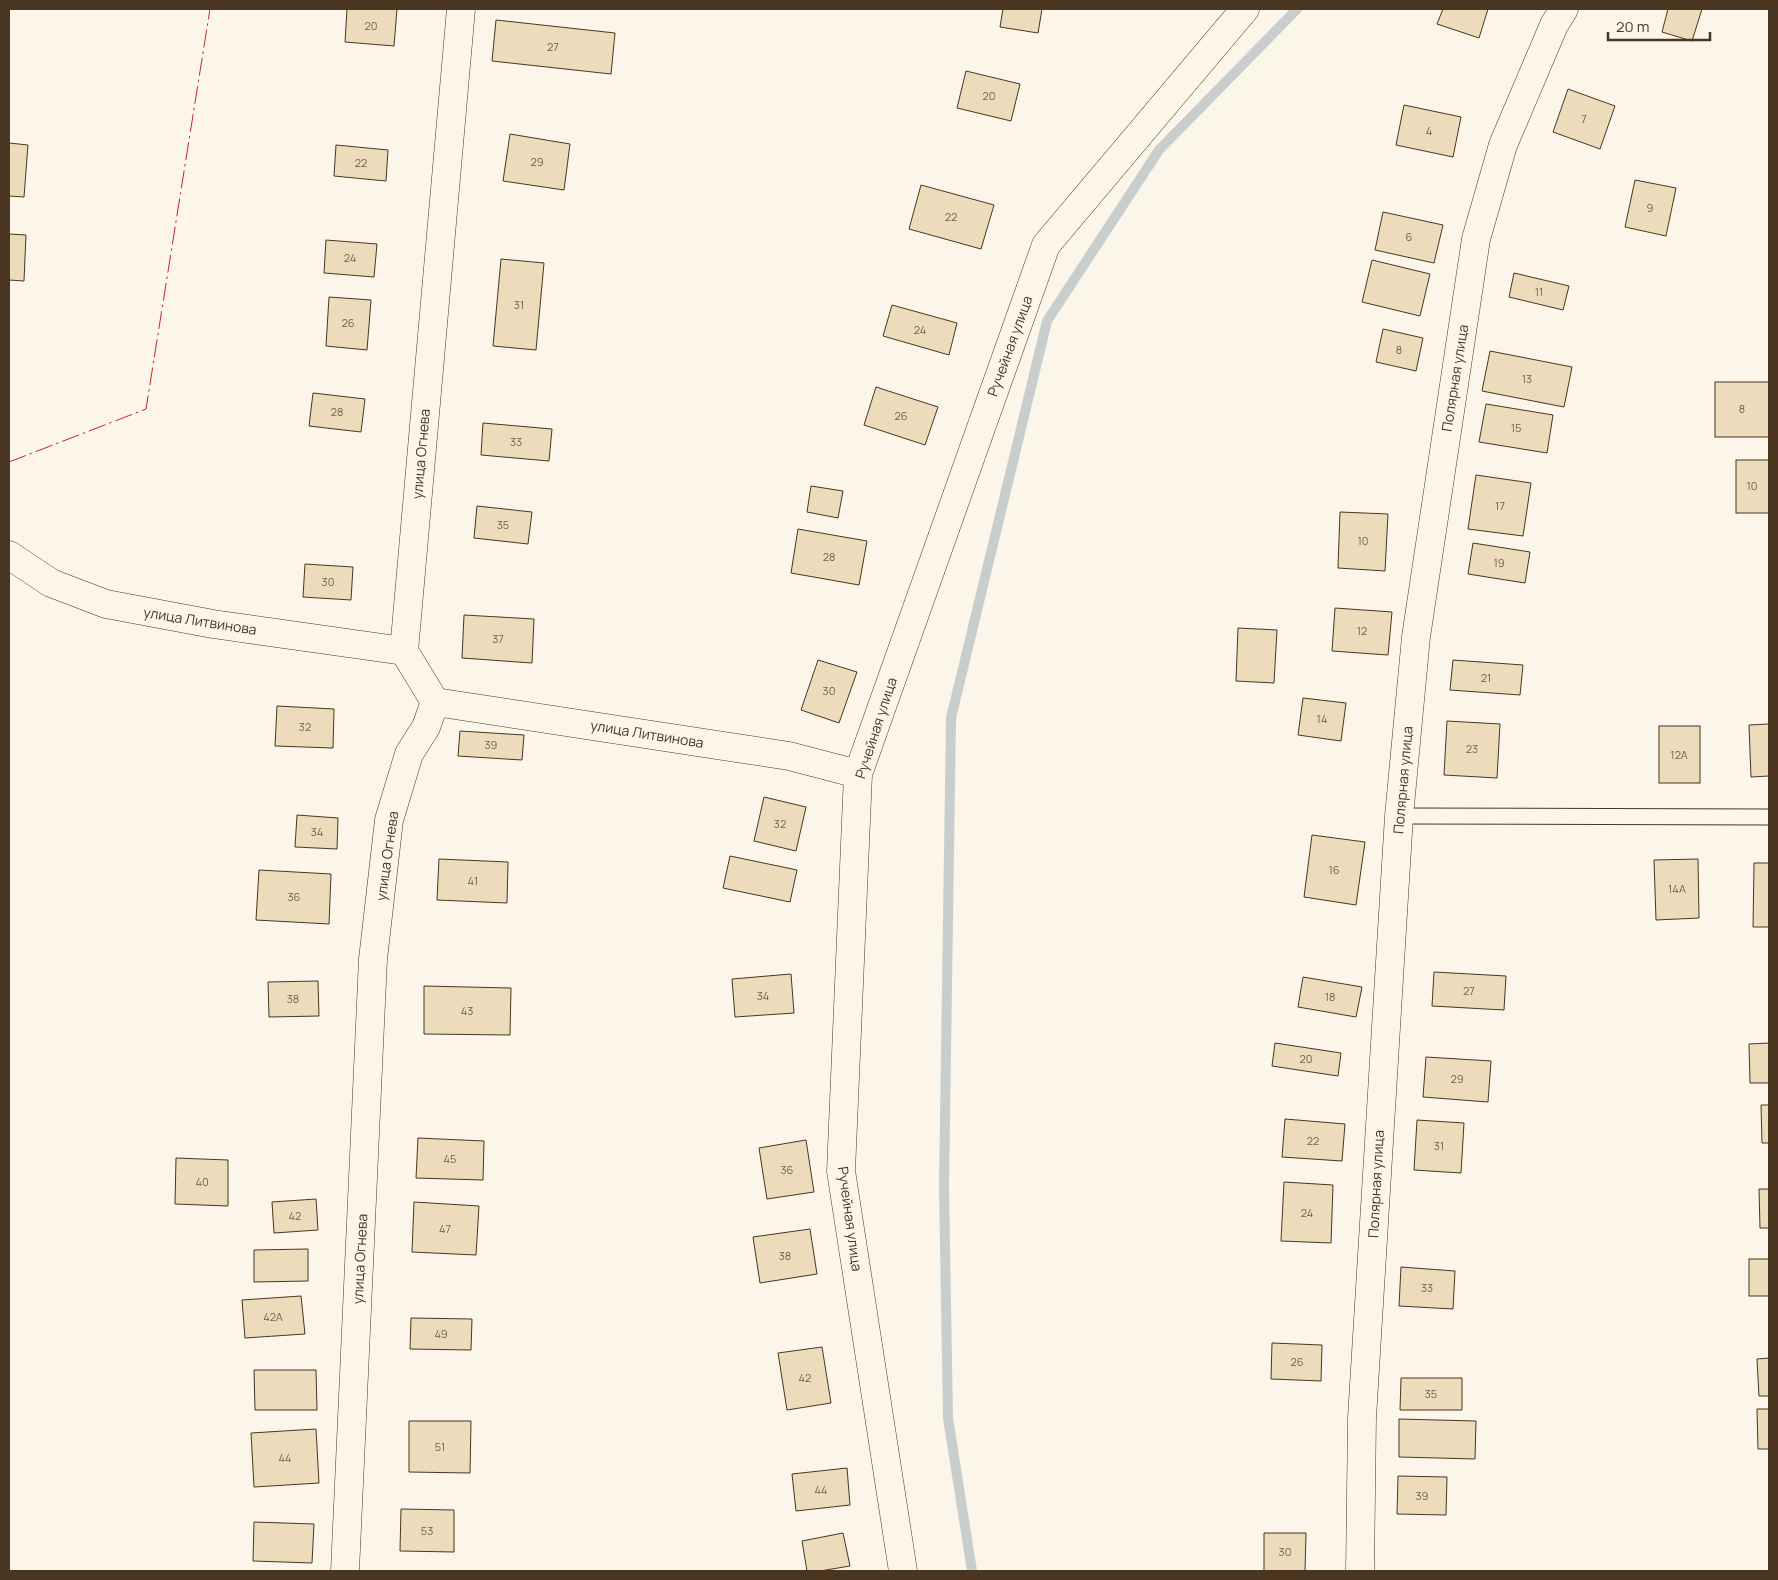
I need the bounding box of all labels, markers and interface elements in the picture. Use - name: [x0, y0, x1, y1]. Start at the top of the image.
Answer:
- scale bar: [1608, 10, 1710, 42]
- text: 20 m: [1616, 16, 1649, 37]
- house number: 20: [365, 18, 377, 33]
- house number: 27: [547, 39, 559, 54]
- house number: 20: [983, 88, 995, 103]
- house number: 7: [1581, 111, 1587, 126]
- house number: 4: [1426, 123, 1432, 138]
- house number: 29: [530, 154, 544, 169]
- house number: 22: [355, 155, 367, 170]
- house number: 9: [1647, 200, 1654, 215]
- house number: 22: [945, 209, 957, 224]
- house number: 6: [1406, 229, 1413, 244]
- house number: 24: [344, 250, 356, 265]
- house number: 11: [1535, 284, 1543, 299]
- street label: Ручейная улица: [983, 293, 1037, 399]
- house number: 31: [514, 297, 524, 312]
- house number: 26: [341, 315, 355, 330]
- house number: 24: [914, 322, 926, 337]
- street label: Полярная улица: [1437, 323, 1472, 433]
- house number: 8: [1396, 342, 1402, 357]
- house number: 13: [1522, 371, 1532, 386]
- house number: 8: [1739, 401, 1745, 416]
- house number: 28: [331, 404, 343, 419]
- street label: улица Огнева: [407, 408, 434, 500]
- house number: 26: [894, 408, 908, 423]
- house number: 15: [1511, 420, 1521, 435]
- house number: 33: [510, 434, 522, 449]
- house number: 10: [1746, 478, 1758, 493]
- house number: 17: [1495, 498, 1505, 513]
- house number: 35: [497, 517, 509, 532]
- house number: 10: [1357, 533, 1369, 548]
- house number: 28: [823, 549, 835, 564]
- house number: 19: [1493, 555, 1505, 570]
- house number: 30: [322, 574, 334, 589]
- street label: улица Литвинова: [142, 602, 258, 639]
- house number: 12: [1357, 623, 1367, 638]
- house number: 37: [492, 631, 504, 646]
- house number: 21: [1481, 670, 1491, 685]
- street label: Ручейная улица: [850, 675, 901, 781]
- house number: 30: [823, 683, 835, 698]
- house number: 14: [1317, 711, 1327, 726]
- street label: улица Литвинова: [589, 715, 705, 752]
- house number: 32: [299, 719, 311, 734]
- street label: Полярная улица: [1388, 725, 1417, 835]
- house number: 39: [485, 737, 498, 752]
- house number: 23: [1466, 741, 1478, 756]
- house number: 12А: [1670, 747, 1688, 762]
- street label: улица Огнева: [371, 810, 402, 902]
- house number: 32: [774, 816, 786, 831]
- house number: 34: [311, 824, 323, 839]
- house number: 16: [1328, 862, 1340, 877]
- house number: 41: [468, 873, 478, 888]
- house number: 14А: [1668, 881, 1686, 896]
- house number: 36: [288, 889, 301, 904]
- house number: 27: [1463, 983, 1475, 998]
- house number: 34: [757, 988, 769, 1003]
- house number: 18: [1325, 989, 1335, 1004]
- house number: 38: [287, 991, 299, 1006]
- house number: 43: [461, 1003, 473, 1018]
- house number: 20: [1300, 1051, 1312, 1066]
- house number: 29: [1450, 1071, 1464, 1086]
- street label: Полярная улица: [1363, 1129, 1388, 1238]
- house number: 22: [1307, 1133, 1319, 1148]
- house number: 31: [1434, 1138, 1444, 1153]
- house number: 45: [444, 1151, 456, 1166]
- house number: 36: [781, 1162, 794, 1177]
- street label: Ручейная улица: [834, 1165, 867, 1273]
- house number: 40: [195, 1174, 209, 1189]
- house number: 24: [1301, 1205, 1313, 1220]
- house number: 42: [289, 1208, 301, 1223]
- street label: улица Огнева: [348, 1213, 371, 1305]
- house number: 47: [439, 1221, 451, 1236]
- house number: 38: [779, 1248, 791, 1263]
- house number: 33: [1421, 1280, 1433, 1295]
- house number: 42А: [263, 1309, 283, 1324]
- house number: 49: [434, 1326, 448, 1341]
- house number: 26: [1290, 1354, 1304, 1369]
- house number: 42: [799, 1370, 811, 1385]
- house number: 35: [1425, 1386, 1437, 1401]
- house number: 51: [435, 1439, 445, 1454]
- house number: 44: [278, 1450, 292, 1465]
- house number: 44: [814, 1482, 828, 1497]
- house number: 39: [1416, 1488, 1429, 1503]
- house number: 53: [421, 1523, 433, 1538]
- house number: 30: [1279, 1544, 1291, 1559]

